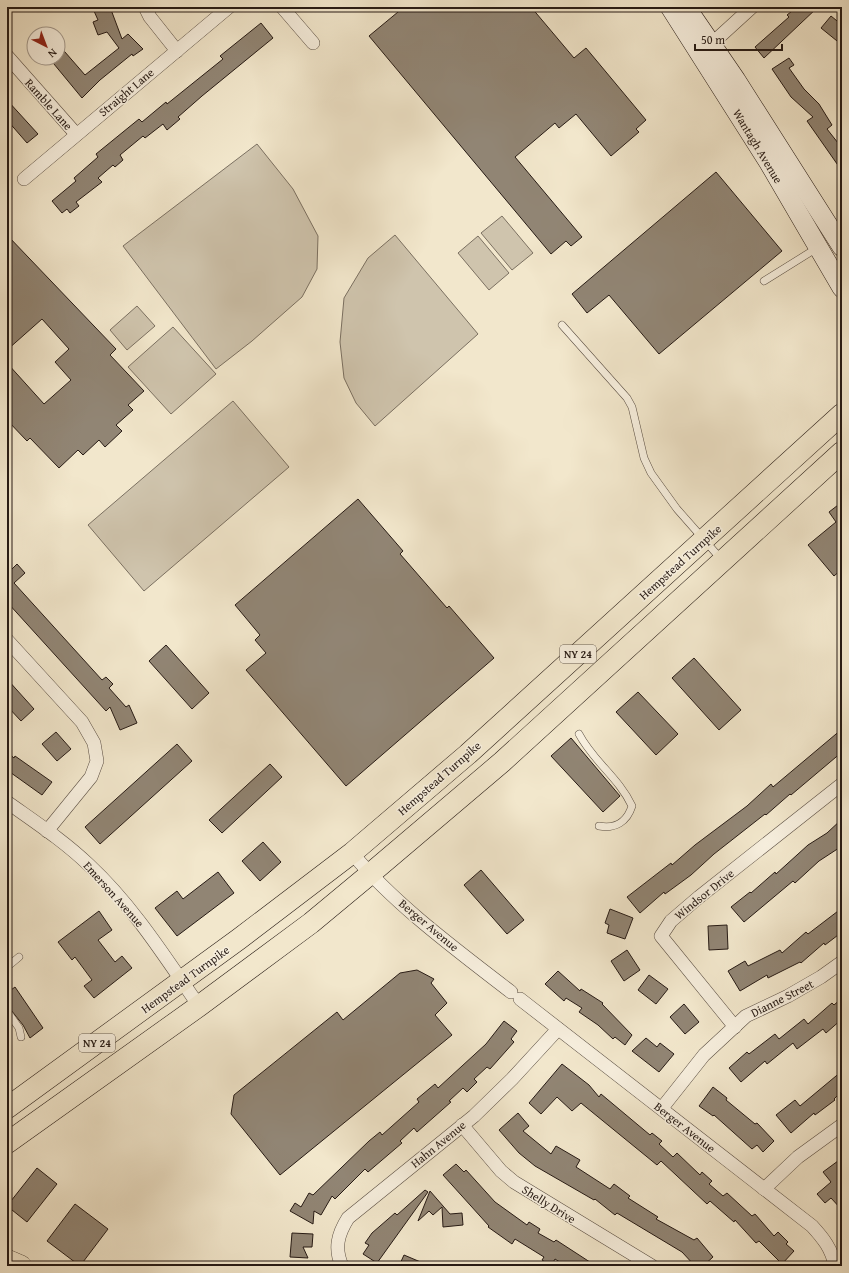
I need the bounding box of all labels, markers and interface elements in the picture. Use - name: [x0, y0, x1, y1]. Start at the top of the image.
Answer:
- north arrow: [26, 26, 66, 66]
- scale bar: [695, 26, 782, 52]
- text: 50 m: [701, 31, 725, 48]
- text: N: [44, 45, 61, 62]
- street label: Straight Lane: [95, 64, 158, 120]
- street label: Ramble Lane: [21, 74, 77, 134]
- street label: Wantagh Avenue: [729, 106, 787, 187]
- street label: Hempstead Turnpike: [635, 520, 725, 604]
- road number: NY 24: [560, 645, 596, 663]
- street label: Hempstead Turnpike: [394, 737, 485, 819]
- street label: Emerson Avenue: [80, 857, 149, 931]
- street label: Windsor Drive: [671, 864, 738, 923]
- street label: Berger Avenue: [395, 895, 463, 955]
- street label: Hempstead Turnpike: [137, 941, 233, 1017]
- street label: Dianne Street: [748, 975, 817, 1021]
- road number: NY 24: [79, 1034, 115, 1052]
- street label: Berger Avenue: [651, 1098, 719, 1157]
- street label: Hahn Avenue: [407, 1116, 470, 1172]
- street label: Shelly Drive: [519, 1181, 579, 1227]

